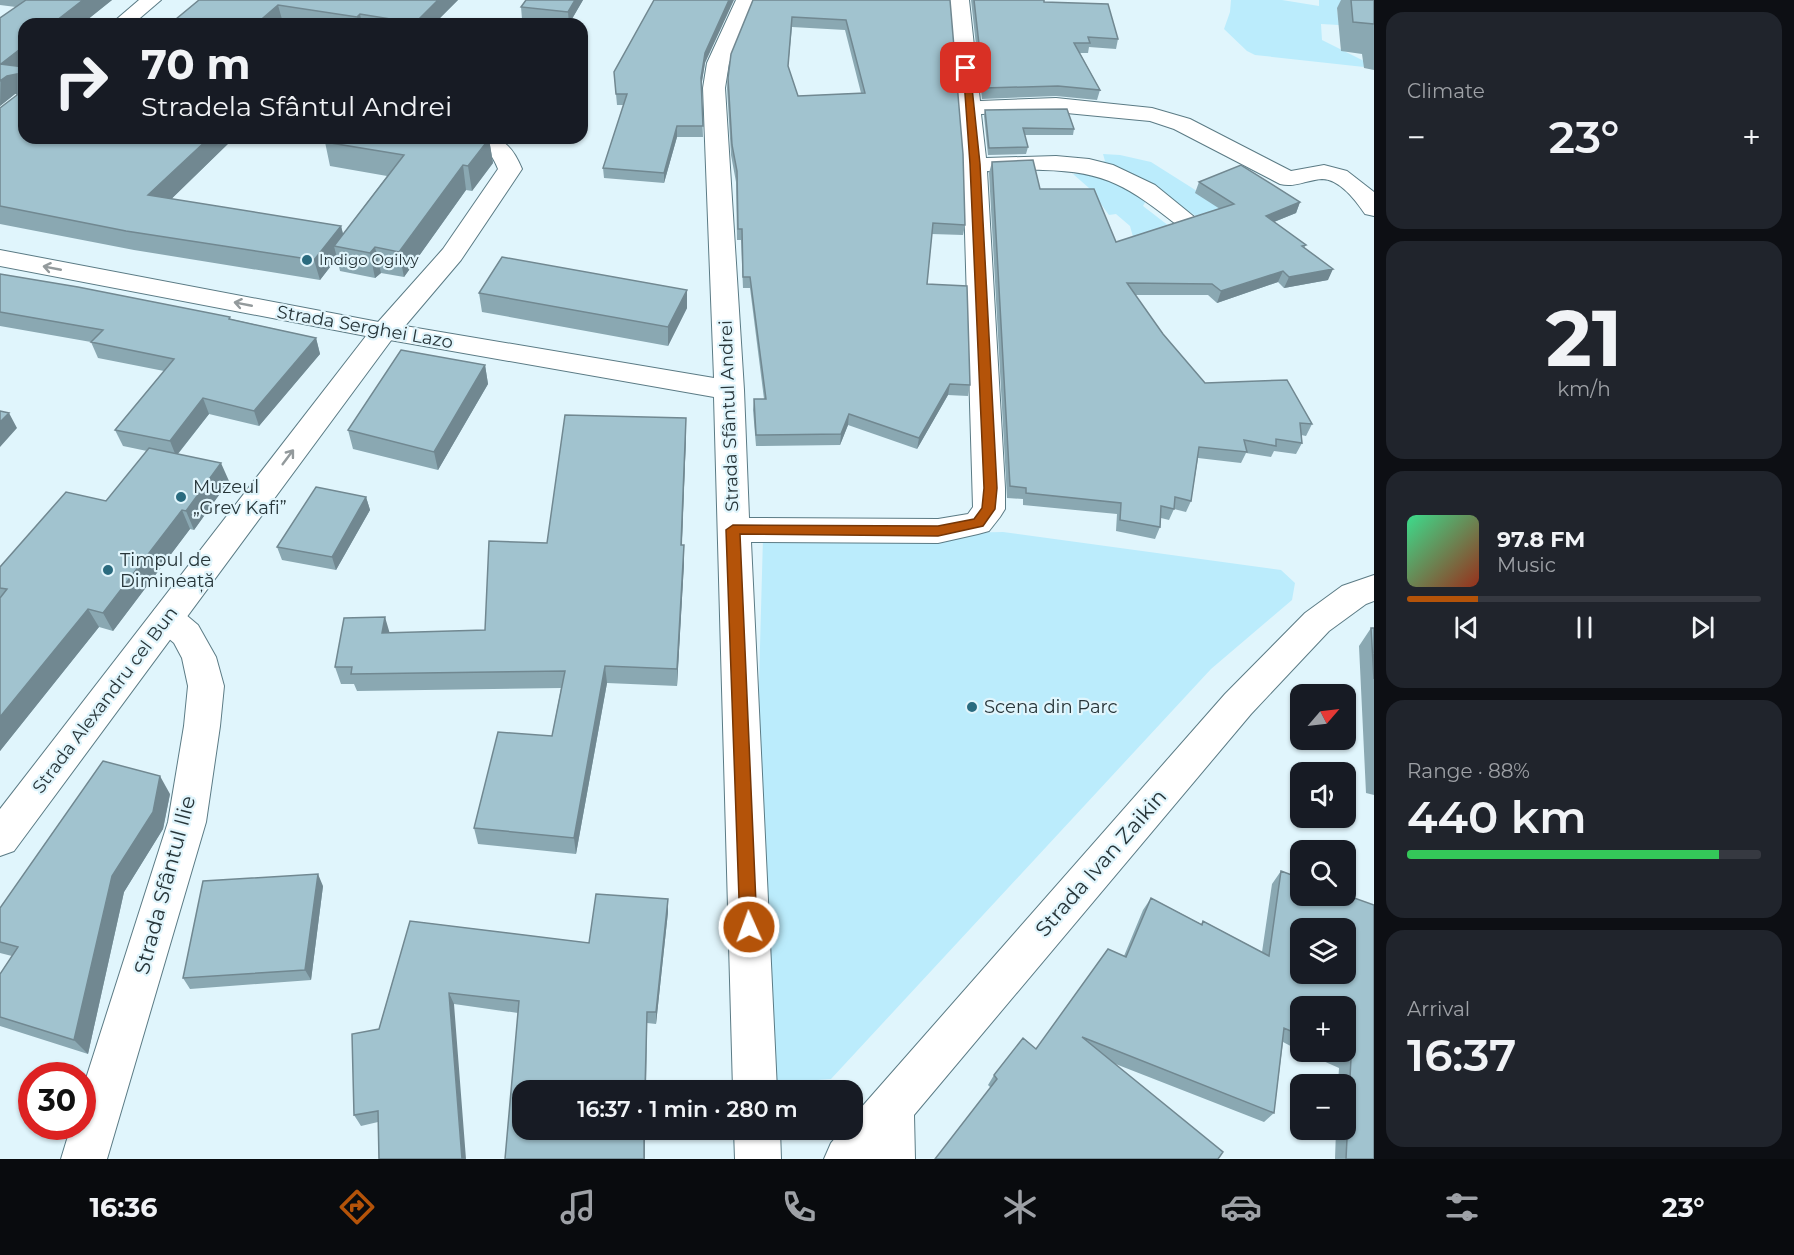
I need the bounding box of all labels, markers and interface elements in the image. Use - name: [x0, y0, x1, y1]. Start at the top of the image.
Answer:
- text: 70 m: [141, 38, 251, 90]
- icon: right: [42, 42, 120, 120]
- pin: [940, 42, 991, 93]
- icon: arrive: [949, 51, 982, 84]
- text: Climate: [1407, 79, 1485, 103]
- text: Stradela Sfântul Andrei: [141, 90, 452, 123]
- text: 23°: [1549, 109, 1619, 164]
- text: −: [1407, 117, 1426, 157]
- text: +: [1742, 117, 1761, 157]
- place label: Indigo Ogilvy: [319, 250, 419, 269]
- marker: Indigo Ogilvy: [300, 253, 314, 267]
- one-way arrow: [43, 262, 62, 273]
- text: 21: [1546, 290, 1622, 386]
- one-way arrow: [234, 298, 254, 309]
- street label: Strada Serghei Lazo: [275, 301, 455, 353]
- street label: Strada Sfântul Andrei: [715, 320, 743, 512]
- text: km/h: [1557, 377, 1611, 401]
- one-way arrow: [282, 450, 294, 466]
- place label: Muzeul „Grev Kafi”: [193, 476, 287, 519]
- marker: Muzeul „Grev Kafi”: [174, 490, 188, 504]
- text: 97.8 FM: [1497, 526, 1585, 553]
- place label: Timpul de Dimineață: [120, 549, 215, 593]
- text: Music: [1497, 553, 1556, 577]
- marker: Timpul de Dimineață: [101, 563, 115, 577]
- street label: Strada Alexandru cel Bun: [28, 602, 182, 798]
- icon: previous: [1450, 611, 1483, 644]
- icon: pause: [1568, 611, 1601, 644]
- icon: next: [1686, 611, 1719, 644]
- north arrow: [1290, 684, 1356, 750]
- map controls: [1290, 684, 1356, 1140]
- place label: Scena din Parc: [984, 696, 1118, 718]
- marker: Scena din Parc: [965, 700, 979, 714]
- text: Range · 88%: [1407, 759, 1530, 783]
- button: sound: [1290, 762, 1356, 828]
- street label: Strada Ivan Zaikin: [1030, 784, 1171, 941]
- text: 440 km: [1407, 789, 1587, 844]
- street label: Strada Sfântul Ilie: [129, 793, 200, 977]
- button: search: [1290, 840, 1356, 906]
- position arrow: [717, 895, 781, 959]
- button: layers: [1290, 918, 1356, 984]
- button: +: [1290, 996, 1356, 1062]
- text: Arrival: [1407, 997, 1470, 1021]
- text: 16:37: [1407, 1027, 1516, 1082]
- speed limit sign: 30: [18, 1062, 96, 1140]
- button: −: [1290, 1074, 1356, 1140]
- text: 16:37 · 1 min · 280 m: [577, 1096, 798, 1123]
- icon: directions: [336, 1186, 378, 1228]
- icon: music: [557, 1186, 599, 1228]
- icon: phone: [778, 1186, 820, 1228]
- icon: climate: [999, 1186, 1041, 1228]
- icon: car: [1220, 1186, 1262, 1228]
- icon: filters: [1441, 1186, 1483, 1228]
- text: 16:36: [89, 1191, 157, 1224]
- text: 23°: [1662, 1191, 1705, 1224]

